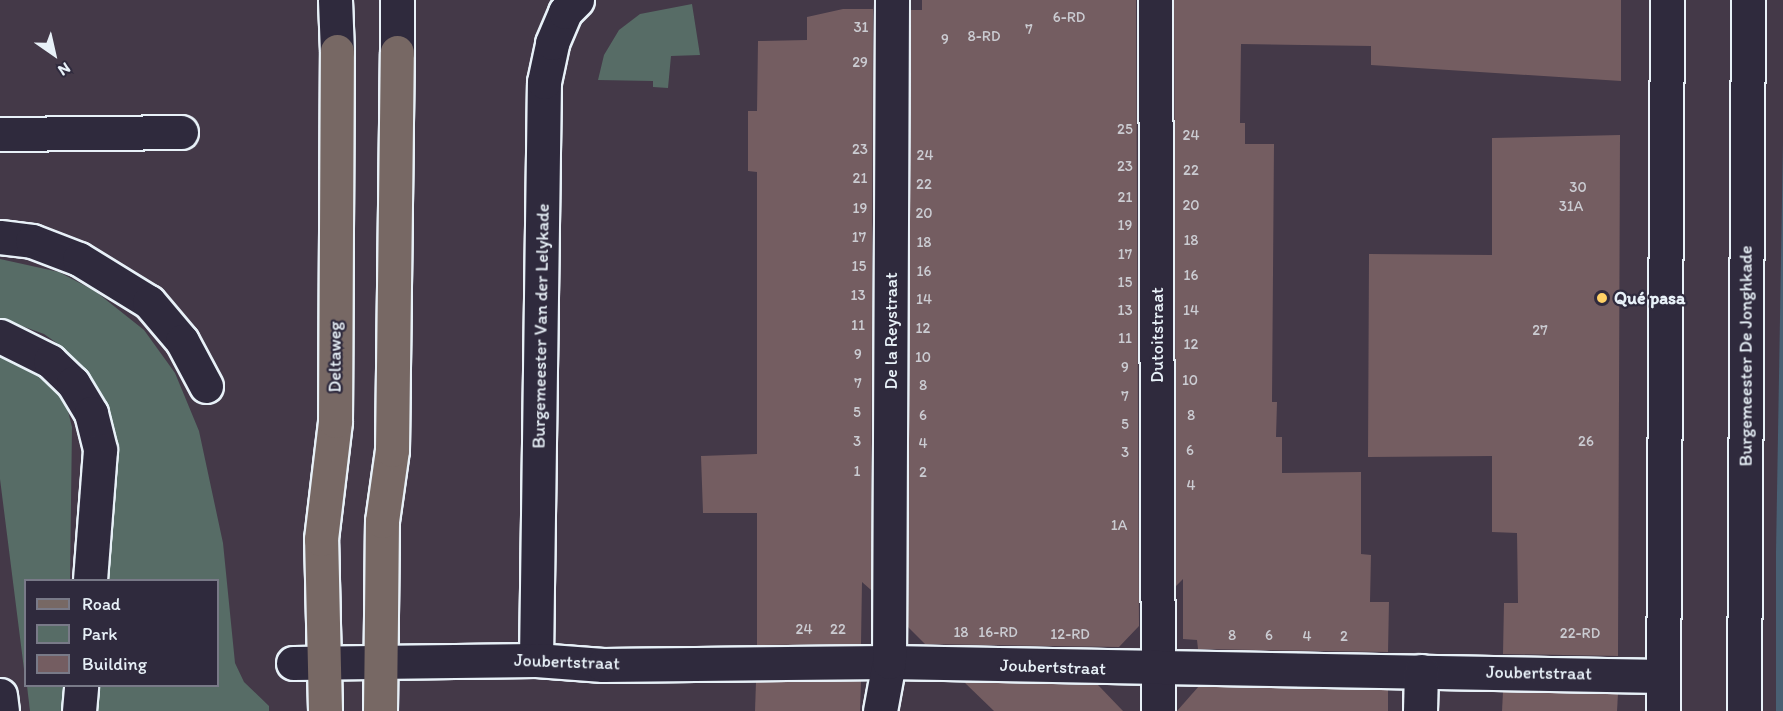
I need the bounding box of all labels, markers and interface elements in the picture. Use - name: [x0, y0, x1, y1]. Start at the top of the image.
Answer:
- house number: 6-RD: [1053, 9, 1085, 27]
- house number: 31: [853, 19, 869, 37]
- house number: 7: [1025, 21, 1033, 39]
- north arrow: [24, 24, 84, 84]
- house number: 8-RD: [968, 28, 1000, 46]
- house number: 9: [941, 31, 949, 49]
- house number: 29: [852, 54, 868, 72]
- text: N: [55, 58, 74, 80]
- house number: 25: [1117, 121, 1133, 139]
- house number: 24: [1183, 127, 1199, 145]
- house number: 23: [852, 141, 868, 159]
- house number: 24: [917, 147, 933, 165]
- house number: 23: [1117, 158, 1133, 176]
- house number: 22: [1183, 162, 1199, 180]
- house number: 21: [853, 170, 867, 188]
- house number: 22: [916, 176, 932, 194]
- house number: 30: [1569, 179, 1587, 197]
- house number: 21: [1118, 189, 1132, 207]
- house number: 20: [1182, 197, 1200, 215]
- house number: 31A: [1559, 198, 1583, 216]
- house number: 19: [853, 200, 867, 218]
- street label: Burgemeester Van der Lelykade: [528, 204, 554, 448]
- house number: 20: [915, 205, 933, 223]
- house number: 19: [1118, 217, 1132, 235]
- house number: 17: [852, 229, 866, 247]
- house number: 18: [1183, 232, 1199, 250]
- house number: 18: [916, 234, 932, 252]
- house number: 17: [1118, 246, 1132, 264]
- street label: Burgemeester De Jonghkade: [1735, 246, 1757, 466]
- house number: 15: [852, 258, 866, 276]
- house number: 16: [917, 263, 931, 281]
- house number: 16: [1184, 267, 1198, 285]
- street label: De la Reystraat: [880, 272, 902, 390]
- house number: 15: [1118, 274, 1132, 292]
- house number: 13: [850, 287, 866, 305]
- street label: Dutoitstraat: [1146, 287, 1168, 383]
- place label: Qué pasa: [1614, 287, 1685, 309]
- house number: 14: [916, 291, 932, 309]
- marker: Qué pasa: [1595, 291, 1609, 305]
- house number: 13: [1117, 302, 1133, 320]
- house number: 14: [1183, 302, 1199, 320]
- house number: 11: [851, 317, 865, 335]
- house number: 12: [916, 320, 930, 338]
- street label: Deltaweg: [324, 321, 346, 393]
- house number: 27: [1532, 322, 1548, 340]
- house number: 11: [1118, 330, 1132, 348]
- house number: 12: [1184, 336, 1198, 354]
- house number: 9: [854, 346, 862, 364]
- house number: 10: [915, 349, 931, 367]
- house number: 9: [1121, 359, 1129, 377]
- house number: 10: [1182, 372, 1198, 390]
- house number: 7: [854, 375, 862, 393]
- house number: 8: [919, 377, 927, 395]
- house number: 7: [1121, 388, 1129, 406]
- house number: 5: [853, 404, 861, 422]
- house number: 6: [919, 407, 927, 425]
- house number: 8: [1187, 407, 1195, 425]
- house number: 5: [1121, 416, 1129, 434]
- house number: 3: [853, 433, 861, 451]
- house number: 26: [1578, 433, 1594, 451]
- house number: 4: [918, 435, 928, 453]
- house number: 6: [1186, 442, 1194, 460]
- house number: 3: [1121, 444, 1129, 462]
- house number: 1: [854, 463, 860, 481]
- house number: 2: [919, 464, 927, 482]
- house number: 4: [1186, 477, 1196, 495]
- house number: 1A: [1111, 517, 1127, 535]
- legend: [24, 579, 219, 687]
- text: Road: [82, 593, 121, 615]
- house number: 24: [796, 621, 812, 639]
- house number: 22: [830, 621, 846, 639]
- text: Park: [82, 623, 117, 645]
- house number: 18: [953, 624, 969, 642]
- house number: 16-RD: [978, 624, 1018, 642]
- house number: 22-RD: [1560, 625, 1600, 643]
- house number: 12-RD: [1050, 626, 1090, 644]
- house number: 8: [1228, 627, 1236, 645]
- house number: 6: [1265, 627, 1273, 645]
- house number: 4: [1302, 628, 1312, 646]
- house number: 2: [1340, 628, 1348, 646]
- street label: Joubertstraat: [514, 649, 620, 675]
- text: Building: [82, 653, 147, 675]
- street label: Joubertstraat: [1000, 654, 1106, 680]
- street label: Joubertstraat: [1486, 661, 1592, 685]

